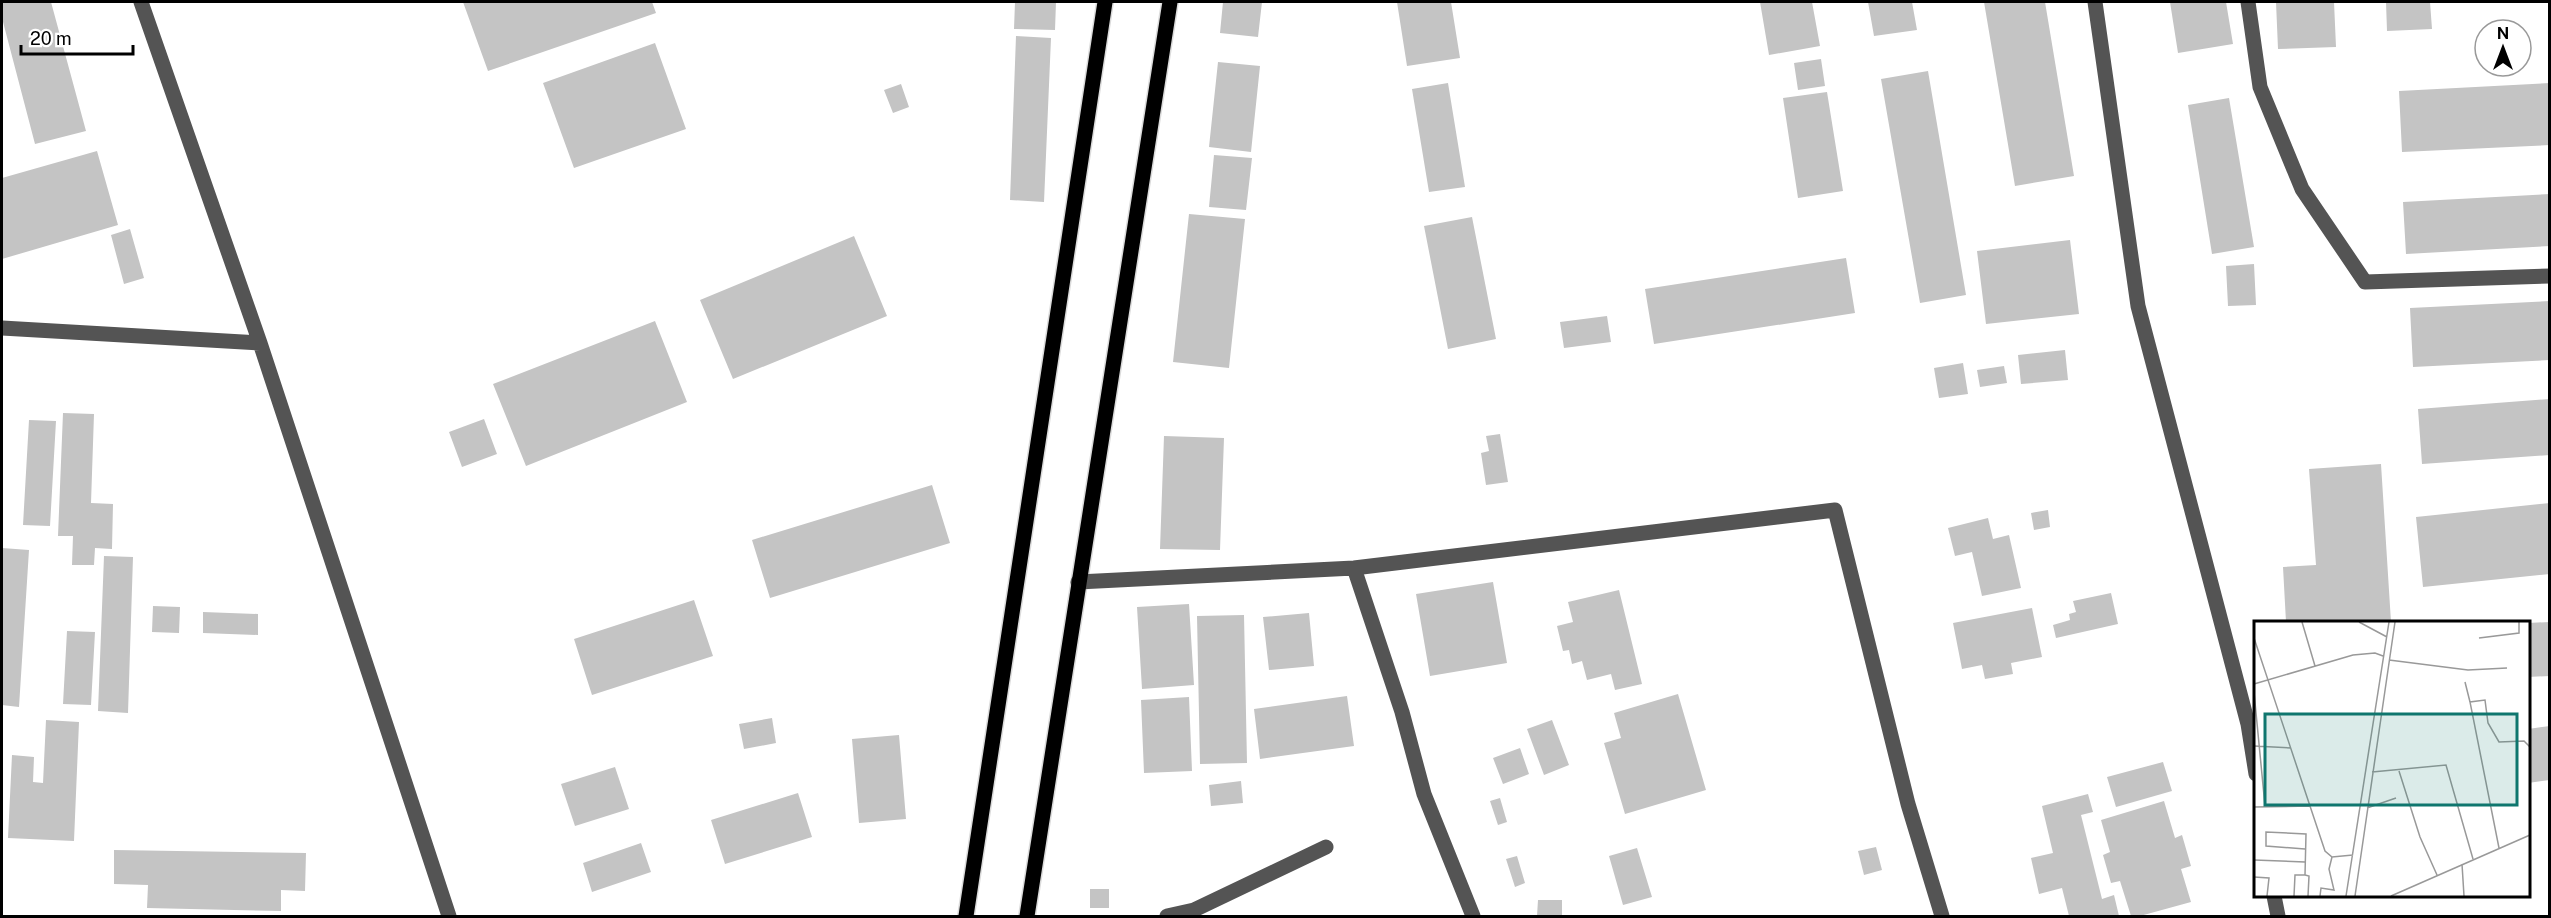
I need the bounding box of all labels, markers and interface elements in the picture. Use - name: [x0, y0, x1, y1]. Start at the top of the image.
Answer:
- scale bar: [21, 18, 134, 56]
- north arrow: [2473, 18, 2533, 78]
- text: N: [2497, 24, 2509, 43]
- text: 20 m: [30, 28, 72, 49]
- inset map: [2254, 621, 2530, 897]

